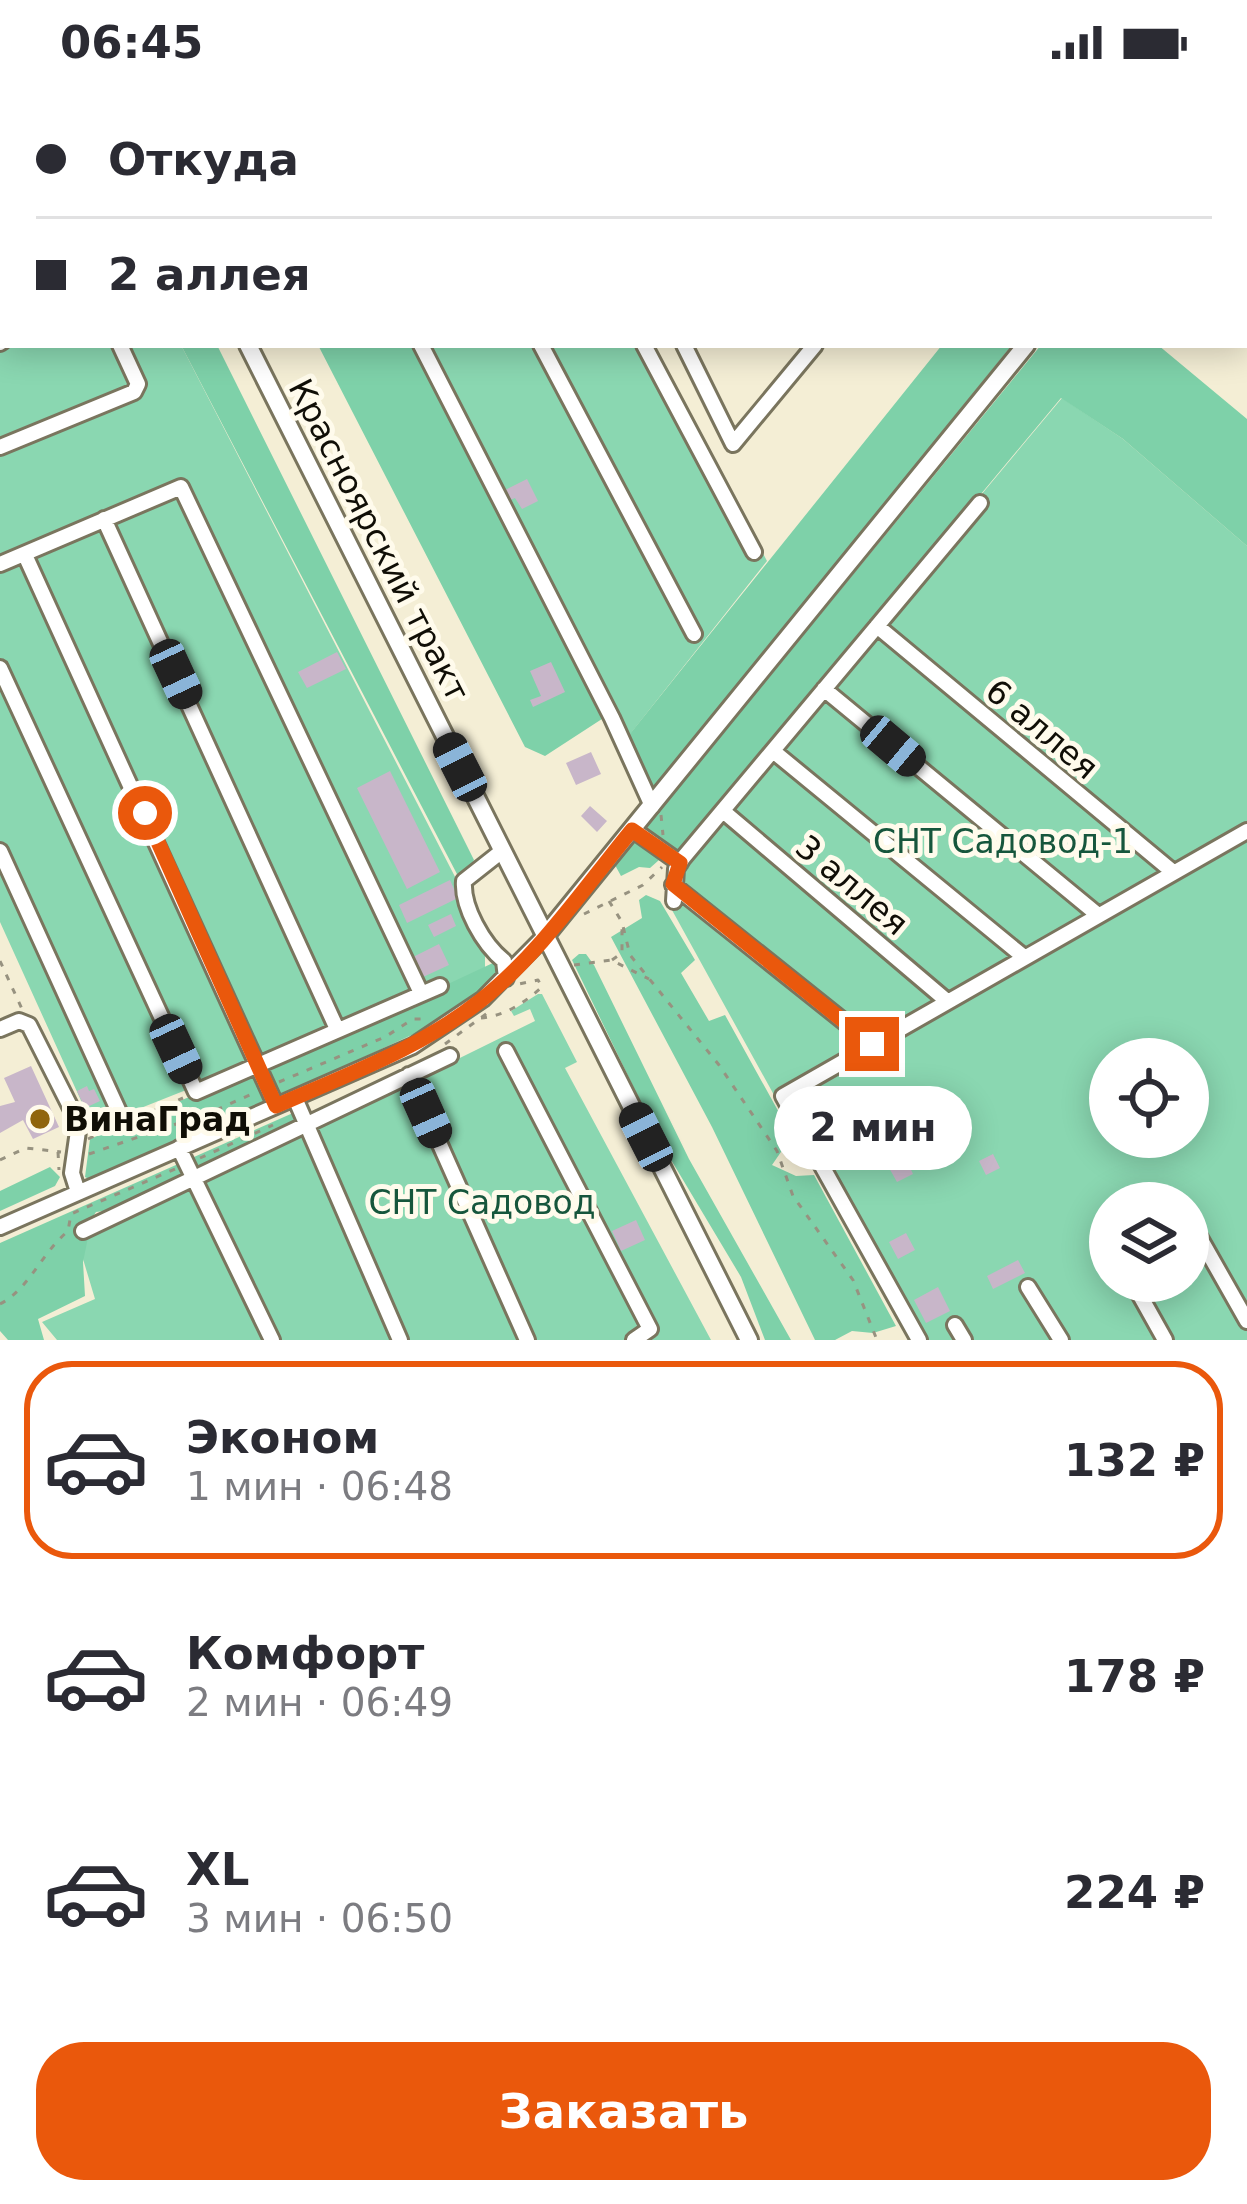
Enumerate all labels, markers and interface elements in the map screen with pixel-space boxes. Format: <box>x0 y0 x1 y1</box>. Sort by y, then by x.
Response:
text: 06:45 <box>60 16 203 69</box>
text: Откуда <box>108 133 299 186</box>
text: 2 аллея <box>108 248 311 301</box>
street label: Красноярский тракт <box>281 372 477 708</box>
car <box>144 634 208 714</box>
street label: 6 аллея <box>978 671 1106 787</box>
car <box>854 709 932 783</box>
car <box>428 727 492 807</box>
route start <box>118 786 172 840</box>
park label: СНТ Садовод-1 <box>873 822 1133 861</box>
street label: 3 аллея <box>788 827 916 943</box>
car <box>144 1009 208 1089</box>
route end <box>845 1017 899 1071</box>
map controls <box>1089 1038 1209 1302</box>
button: locate <box>1089 1038 1209 1158</box>
car <box>395 1073 457 1153</box>
callout: 2 мин <box>773 1086 971 1170</box>
car <box>614 1097 678 1177</box>
place label: ВинаГрад <box>64 1100 251 1139</box>
text: 2 мин <box>810 1105 936 1150</box>
marker: ВинаГрад <box>27 1106 53 1132</box>
button: layers <box>1089 1182 1209 1302</box>
park label: СНТ Садовод <box>368 1183 596 1222</box>
icon: car <box>42 1406 150 1514</box>
text: Эконом <box>186 1411 379 1464</box>
text: 132 ₽ <box>1064 1434 1205 1487</box>
text: 1 мин · 06:48 <box>186 1464 453 1509</box>
icon: car <box>42 1622 150 1730</box>
text: Комфорт <box>186 1627 424 1680</box>
text: 178 ₽ <box>1064 1650 1205 1703</box>
text: 2 мин · 06:49 <box>186 1680 453 1725</box>
icon: car <box>42 1838 150 1946</box>
text: XL <box>186 1843 249 1896</box>
text: 224 ₽ <box>1064 1866 1205 1919</box>
text: 3 мин · 06:50 <box>186 1896 453 1941</box>
button: Заказать <box>36 2042 1211 2180</box>

